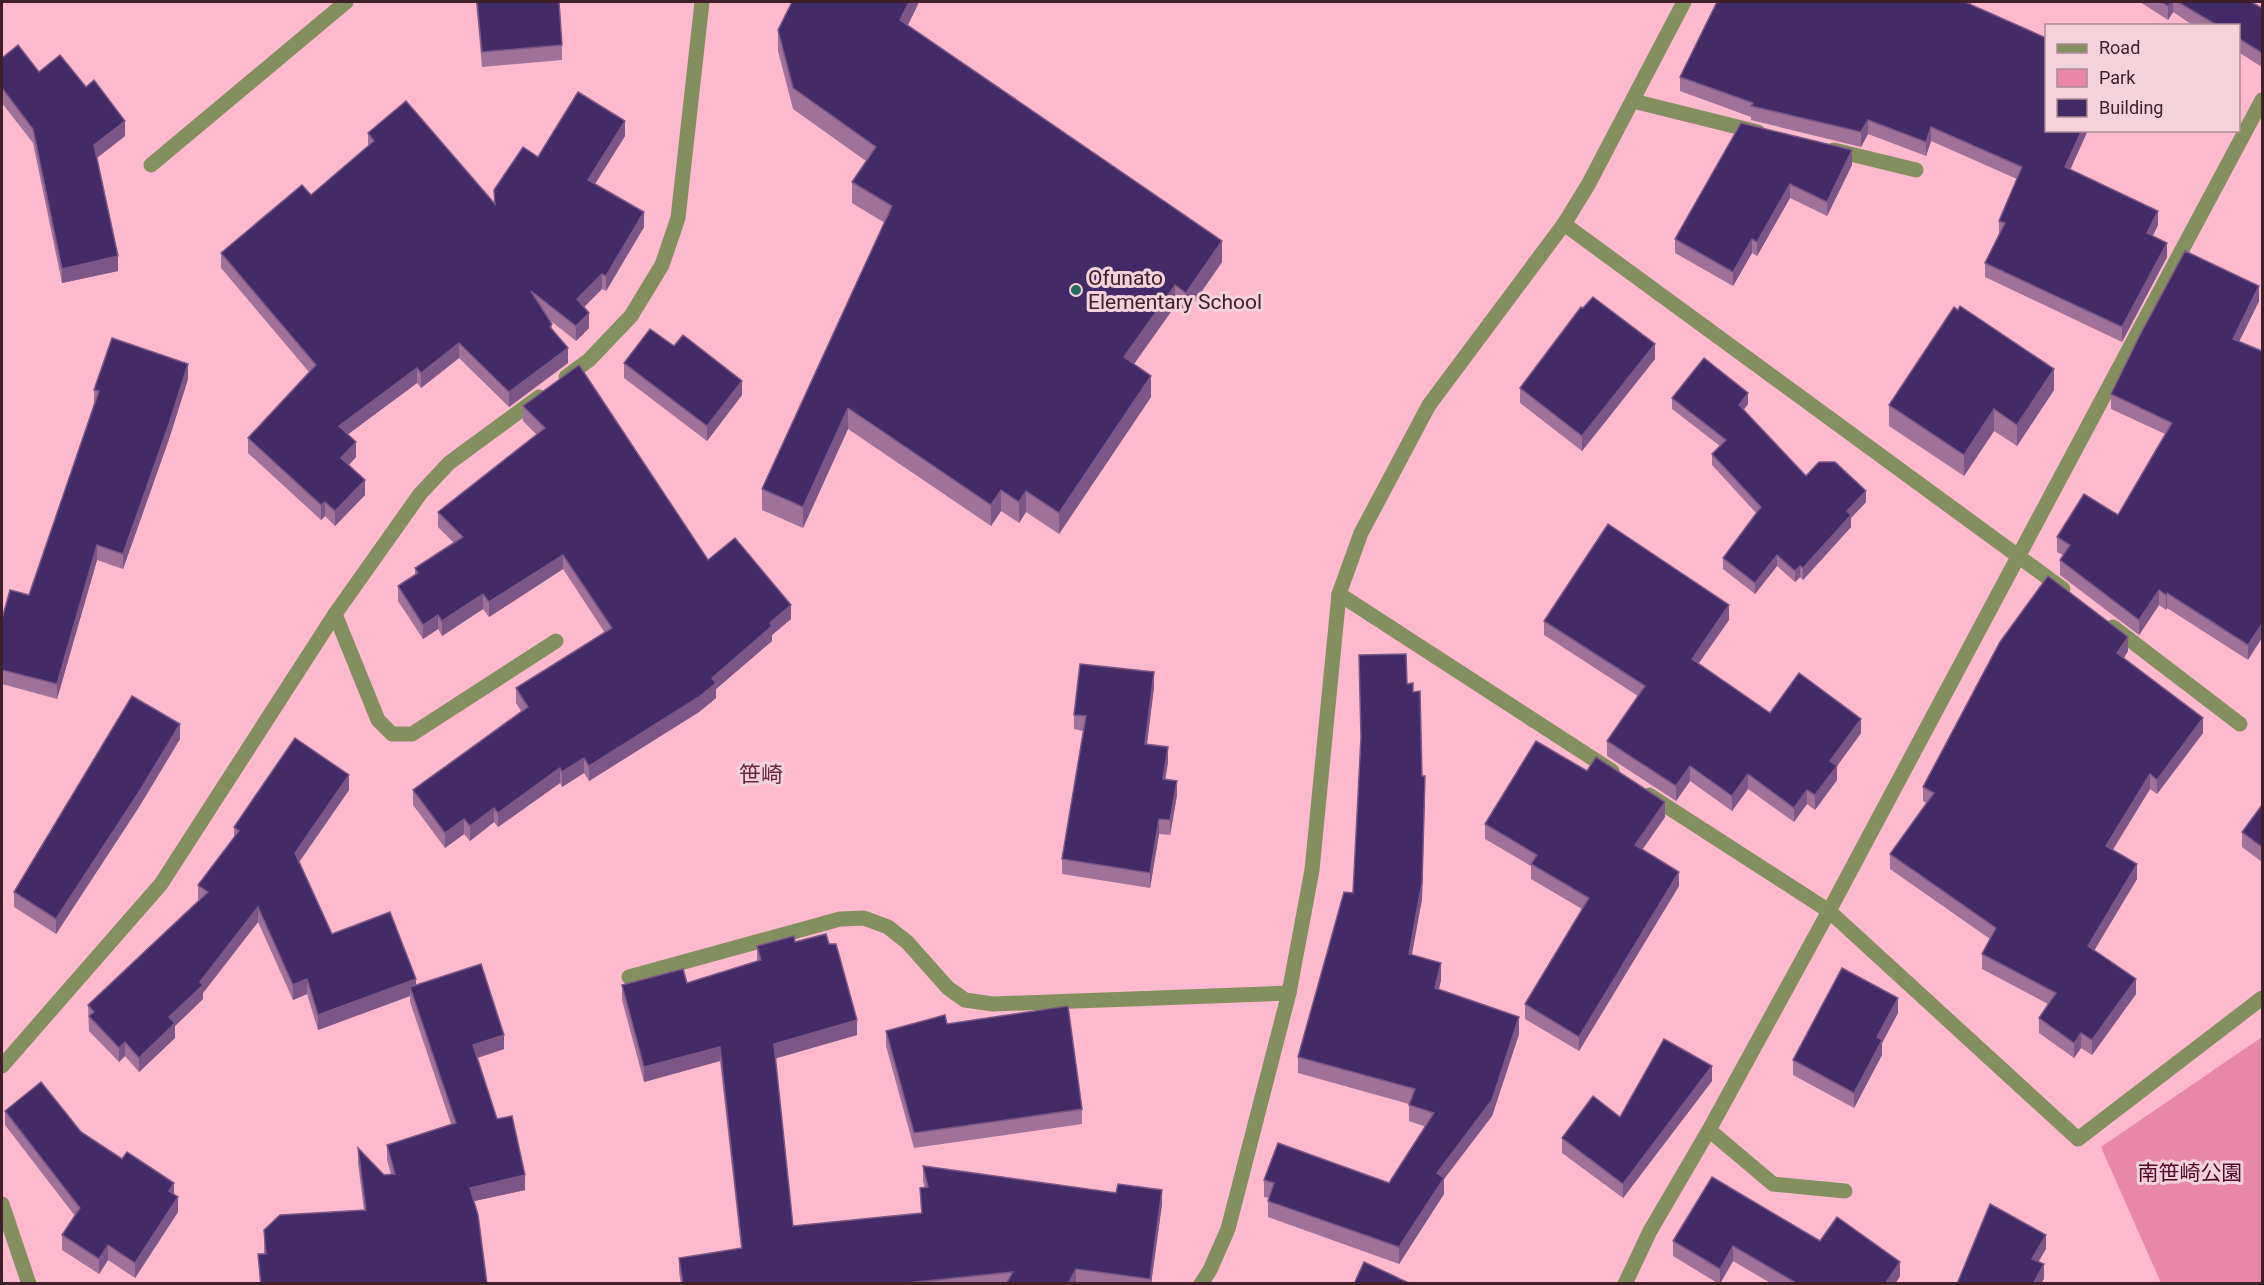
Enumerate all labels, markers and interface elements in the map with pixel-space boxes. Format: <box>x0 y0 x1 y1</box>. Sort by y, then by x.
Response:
legend <box>2045 24 2240 132</box>
text: Road <box>2099 37 2140 58</box>
text: Park <box>2099 67 2136 88</box>
text: Building <box>2099 97 2163 118</box>
place label: Ofunato Elementary School <box>1088 266 1262 314</box>
marker: Ofunato Elementary School <box>1069 283 1083 297</box>
district label: 笹崎 <box>739 762 783 787</box>
park label: 南笹崎公園 <box>2138 1161 2243 1185</box>

